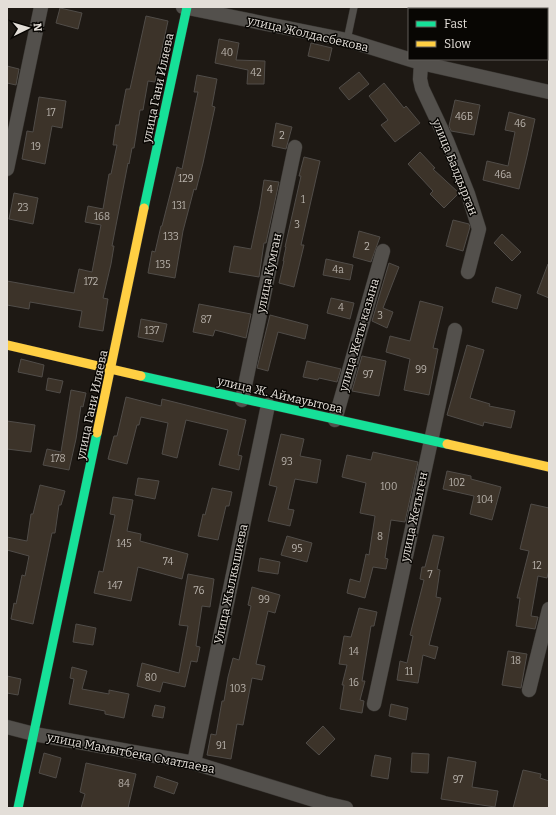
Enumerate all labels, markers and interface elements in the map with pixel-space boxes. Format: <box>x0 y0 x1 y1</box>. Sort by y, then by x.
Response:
north arrow <box>8 8 48 48</box>
legend <box>408 8 548 60</box>
street label: улица Жолдасбекова <box>245 13 370 55</box>
text: Fast <box>444 17 468 31</box>
text: N <box>31 22 44 32</box>
street label: улица Гани Иляева <box>139 31 177 145</box>
text: Slow <box>444 37 471 51</box>
house number: 40 <box>221 47 233 59</box>
house number: 42 <box>250 67 262 79</box>
house number: 17 <box>47 107 55 119</box>
house number: 46Б <box>455 111 473 123</box>
street label: улица Балдырган <box>429 116 481 217</box>
house number: 46 <box>514 118 526 130</box>
house number: 2 <box>279 130 285 142</box>
house number: 19 <box>31 141 41 153</box>
house number: 46а <box>494 169 512 181</box>
house number: 129 <box>178 173 194 185</box>
house number: 4 <box>267 184 273 196</box>
house number: 1 <box>301 194 305 206</box>
house number: 131 <box>172 200 186 212</box>
house number: 23 <box>17 202 29 214</box>
house number: 168 <box>94 211 110 223</box>
house number: 3 <box>294 219 300 231</box>
house number: 133 <box>163 231 179 243</box>
street label: улица Кумган <box>254 232 284 315</box>
house number: 2 <box>364 241 370 253</box>
house number: 135 <box>155 259 171 271</box>
house number: 4а <box>332 264 344 276</box>
house number: 172 <box>84 276 98 288</box>
street label: улица Жеты казына <box>336 276 382 394</box>
house number: 4 <box>338 302 344 314</box>
house number: 3 <box>377 310 383 322</box>
house number: 87 <box>200 314 212 326</box>
house number: 137 <box>145 325 159 337</box>
street label: улица Гани Иляева <box>73 348 111 462</box>
house number: 99 <box>415 364 427 376</box>
house number: 97 <box>363 369 373 381</box>
street label: улица Ж. Аймауытова <box>215 374 344 416</box>
house number: 178 <box>51 453 65 465</box>
house number: 93 <box>281 456 293 468</box>
street label: улица Жетыген <box>397 471 430 564</box>
house number: 102 <box>449 477 465 489</box>
house number: 100 <box>381 481 397 493</box>
house number: 104 <box>477 494 493 506</box>
street label: Улица Жылкышиева <box>211 522 251 645</box>
house number: 8 <box>377 531 383 543</box>
house number: 145 <box>116 538 132 550</box>
house number: 95 <box>291 543 303 555</box>
house number: 74 <box>163 556 174 568</box>
house number: 12 <box>532 560 542 572</box>
house number: 7 <box>427 569 433 581</box>
house number: 147 <box>108 580 122 592</box>
house number: 76 <box>194 585 205 597</box>
house number: 99 <box>258 594 270 606</box>
house number: 14 <box>349 646 359 658</box>
house number: 18 <box>511 655 521 667</box>
house number: 11 <box>405 666 413 678</box>
house number: 80 <box>145 672 157 684</box>
house number: 16 <box>349 677 359 689</box>
house number: 103 <box>230 683 246 695</box>
street label: улица Мамытбека Сматлаева <box>45 730 216 776</box>
house number: 91 <box>216 740 226 752</box>
house number: 97 <box>453 774 463 786</box>
house number: 84 <box>118 778 130 790</box>

